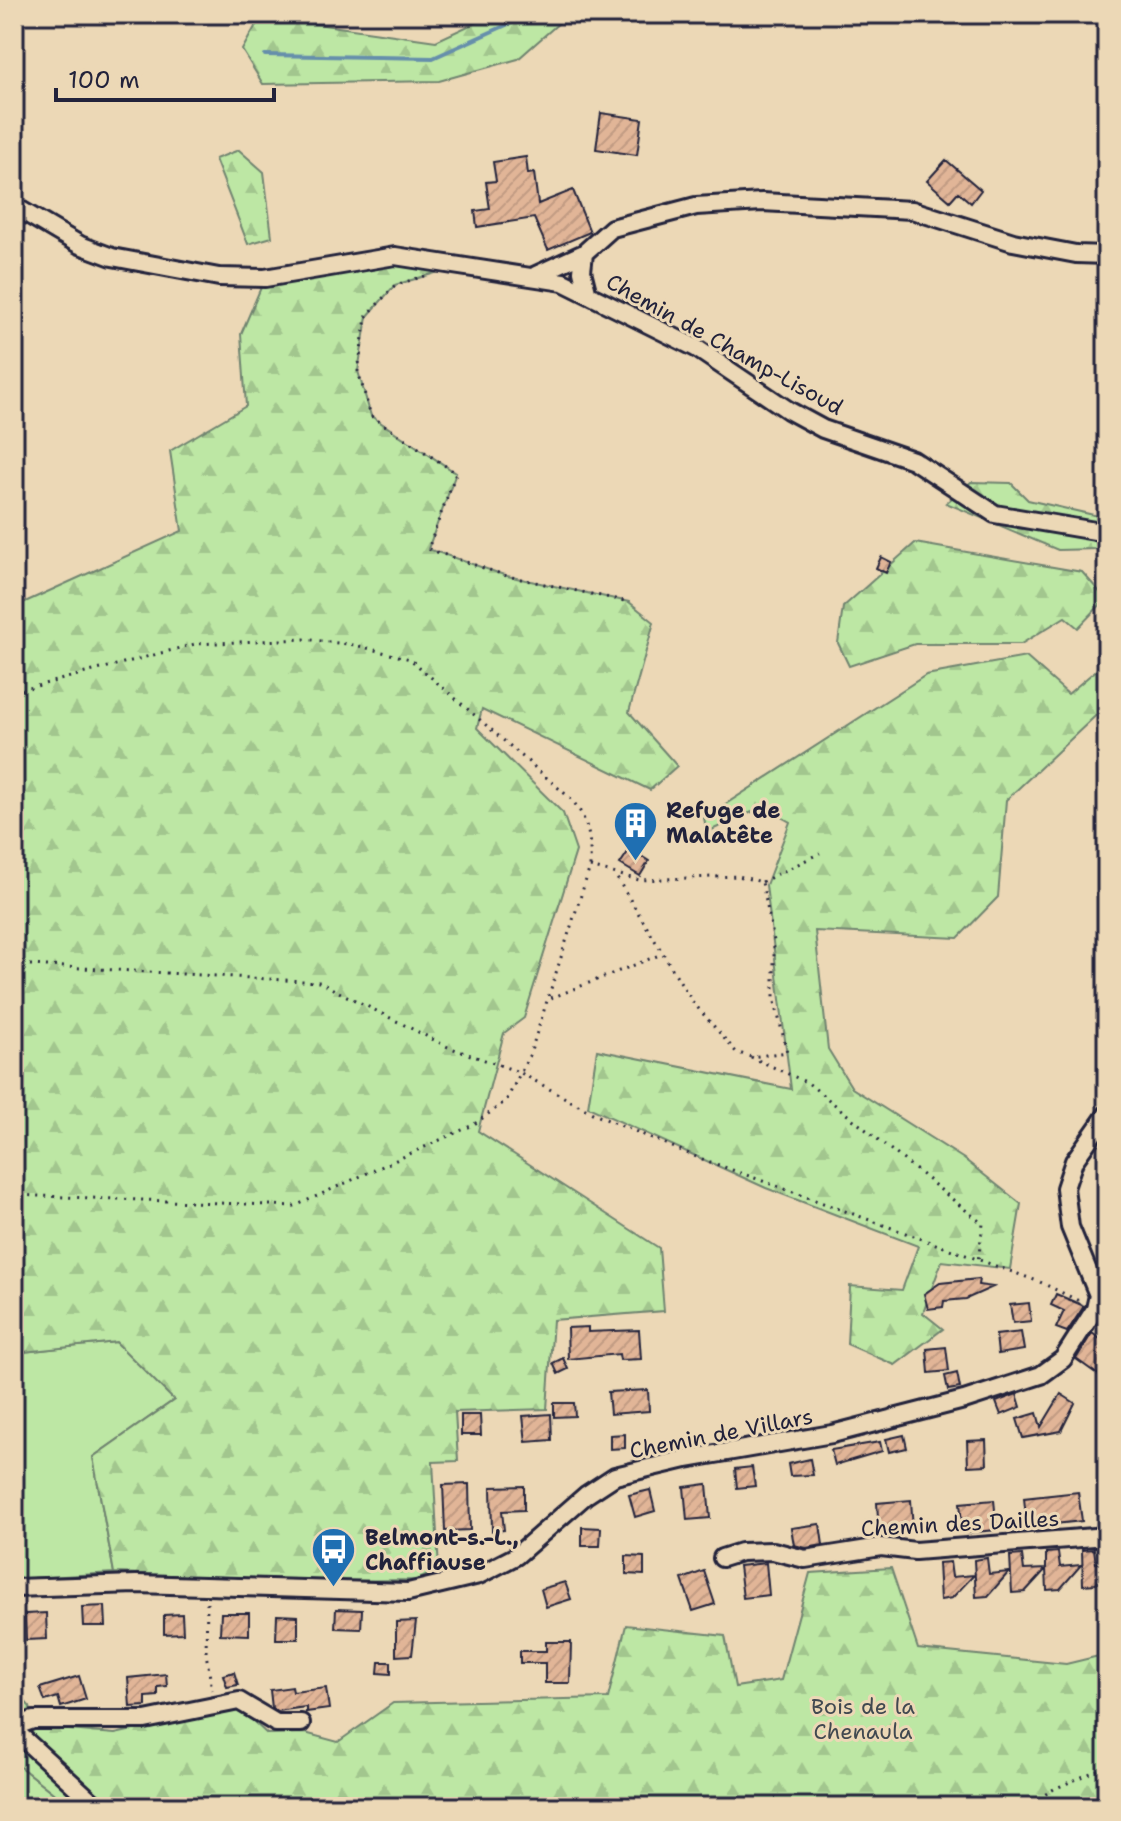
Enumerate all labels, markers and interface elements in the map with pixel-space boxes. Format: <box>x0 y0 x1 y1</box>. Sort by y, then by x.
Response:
scale bar <box>56 52 274 102</box>
text: 100 m <box>68 64 140 96</box>
street label: Chemin de Champ-Lisoud <box>601 267 848 422</box>
place label: Refuge de Malatête <box>666 796 780 850</box>
building icon: Refuge de Malatête <box>611 799 659 862</box>
street label: Chemin de Villars <box>627 1402 815 1465</box>
street label: Chemin des Dailles <box>860 1504 1060 1543</box>
place label: Belmont-s.-L., Chaffiause <box>365 1523 519 1577</box>
bus stop icon: Belmont-s.-L., Chaffiause <box>310 1526 358 1589</box>
park label: Bois de la Chenaula <box>811 1692 915 1746</box>

